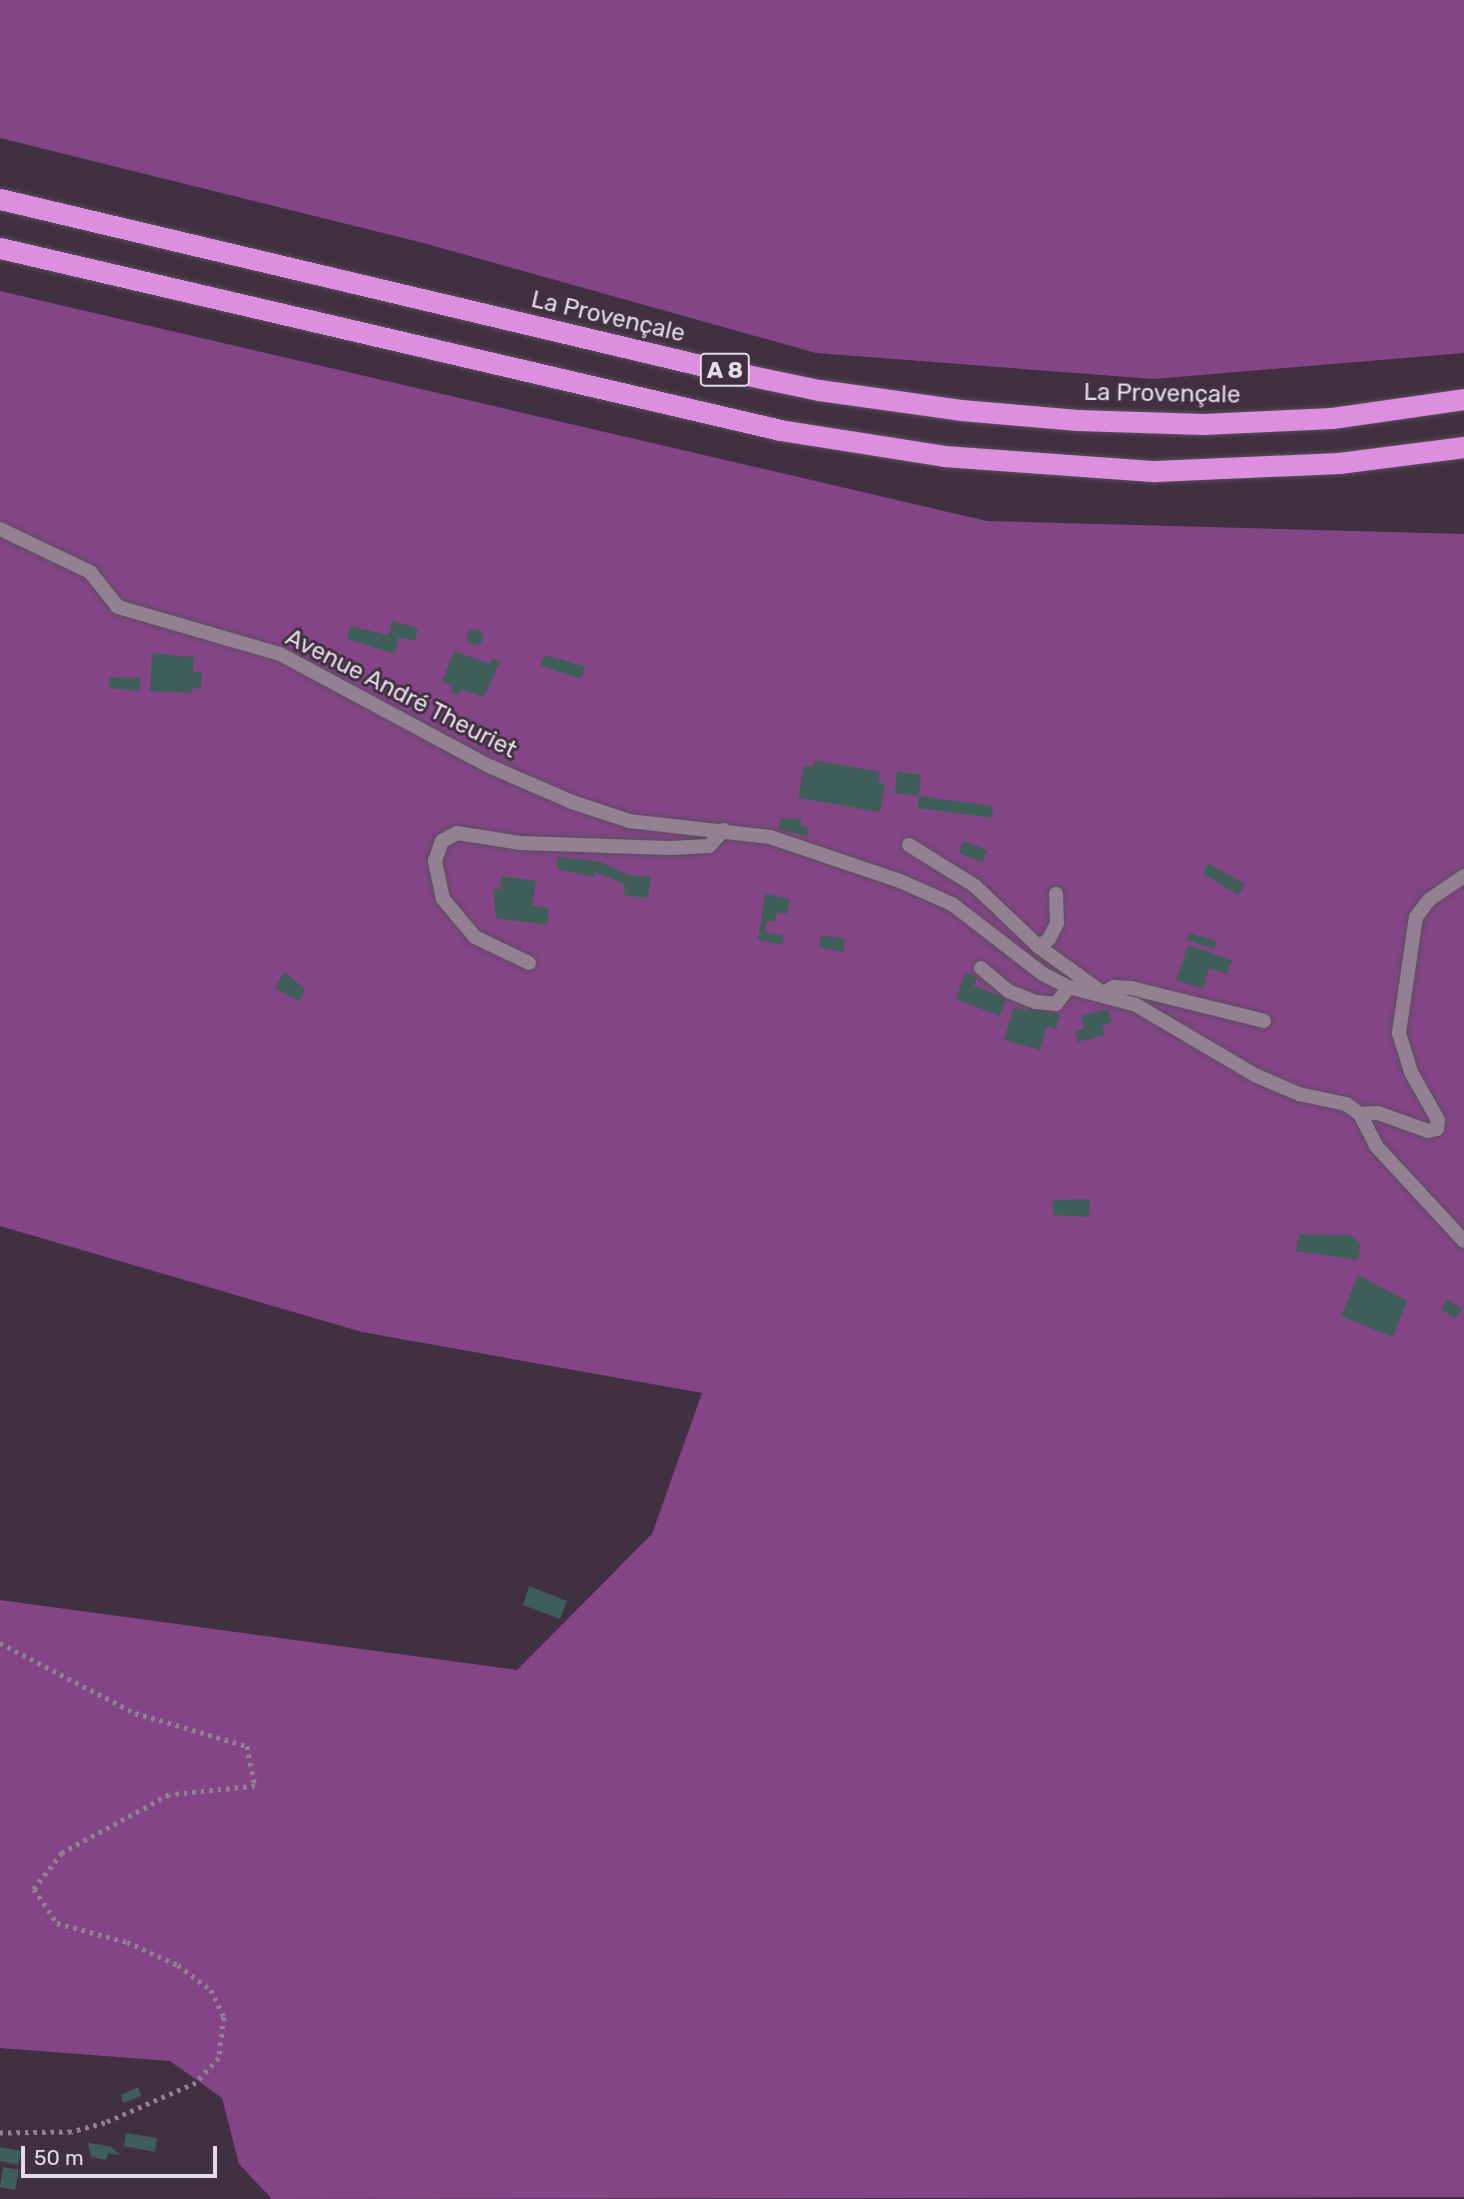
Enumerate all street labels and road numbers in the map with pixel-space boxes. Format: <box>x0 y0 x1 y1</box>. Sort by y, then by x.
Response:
street label: La Provençale <box>528 285 688 349</box>
road number: A 8 <box>699 350 751 390</box>
street label: La Provençale <box>1083 378 1241 410</box>
street label: Avenue André Theuriet <box>280 623 522 765</box>

